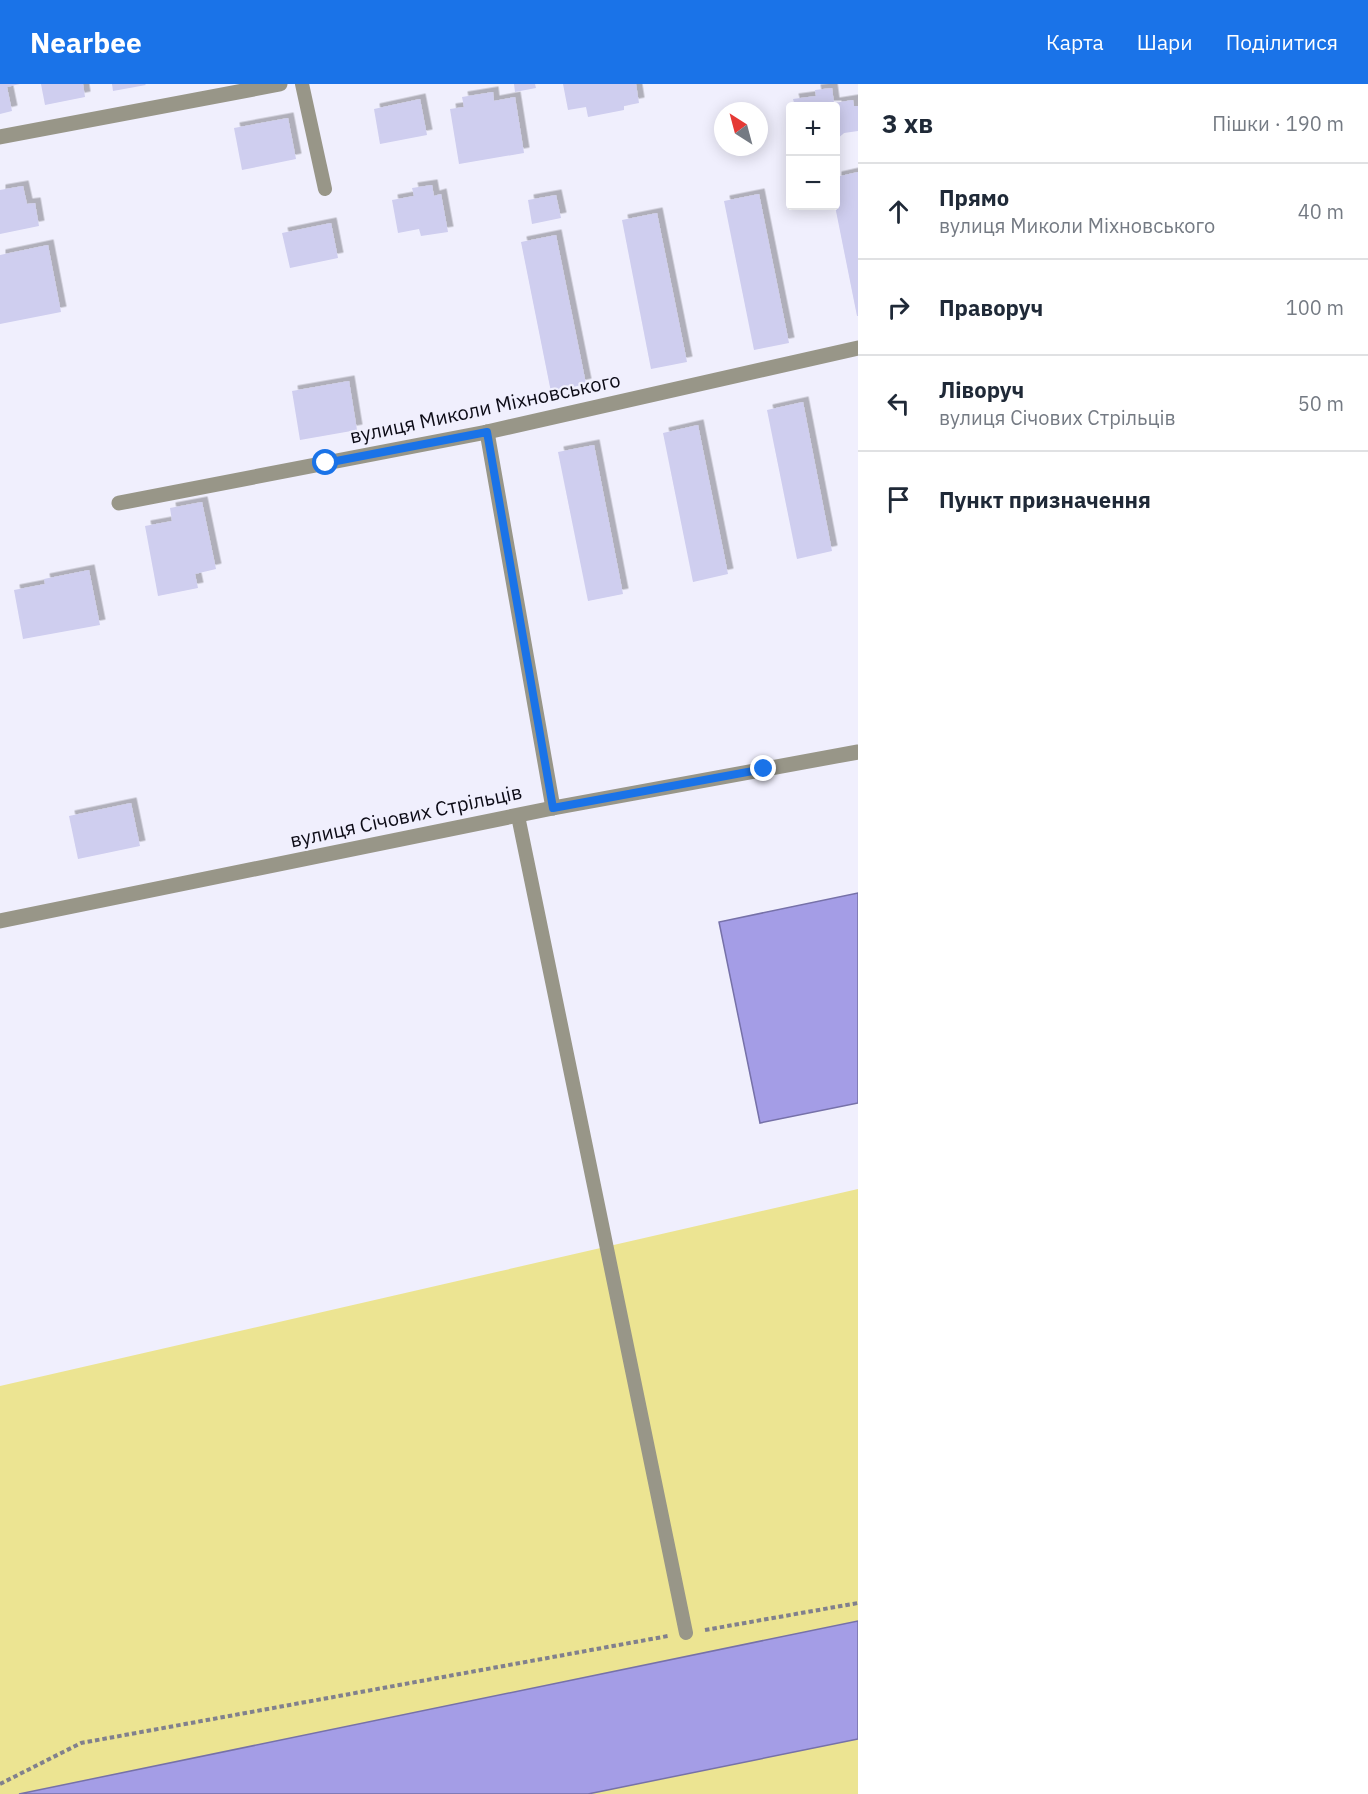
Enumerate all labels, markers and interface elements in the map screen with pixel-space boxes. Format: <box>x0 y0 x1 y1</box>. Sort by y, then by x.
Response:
text: Nearbee <box>30 24 142 61</box>
text: Карта <box>1046 28 1104 56</box>
text: Шари <box>1137 28 1193 56</box>
text: Поділитися <box>1226 28 1338 56</box>
north arrow <box>714 102 768 156</box>
map controls <box>786 102 840 210</box>
button: + <box>786 102 840 156</box>
text: 3 хв <box>882 106 933 140</box>
text: Пішки · 190 m <box>1212 110 1344 137</box>
button: − <box>786 156 840 210</box>
text: Прямо <box>939 183 1009 212</box>
icon: ahead <box>882 195 915 228</box>
text: 40 m <box>1298 198 1344 225</box>
text: вулиця Миколи Міхновського <box>939 212 1215 239</box>
icon: right <box>882 291 915 324</box>
text: Праворуч <box>939 293 1043 322</box>
text: 100 m <box>1286 294 1344 321</box>
street label: вулиця Миколи Міхновського <box>347 366 623 449</box>
text: Ліворуч <box>939 375 1024 404</box>
icon: left <box>882 387 915 420</box>
text: 50 m <box>1298 390 1344 417</box>
text: вулиця Січових Стрільців <box>939 404 1176 431</box>
route start <box>312 449 338 475</box>
icon: arrive <box>882 483 915 516</box>
text: Пункт призначення <box>939 485 1151 514</box>
route end <box>750 755 776 781</box>
street label: вулиця Січових Стрільців <box>287 778 524 853</box>

